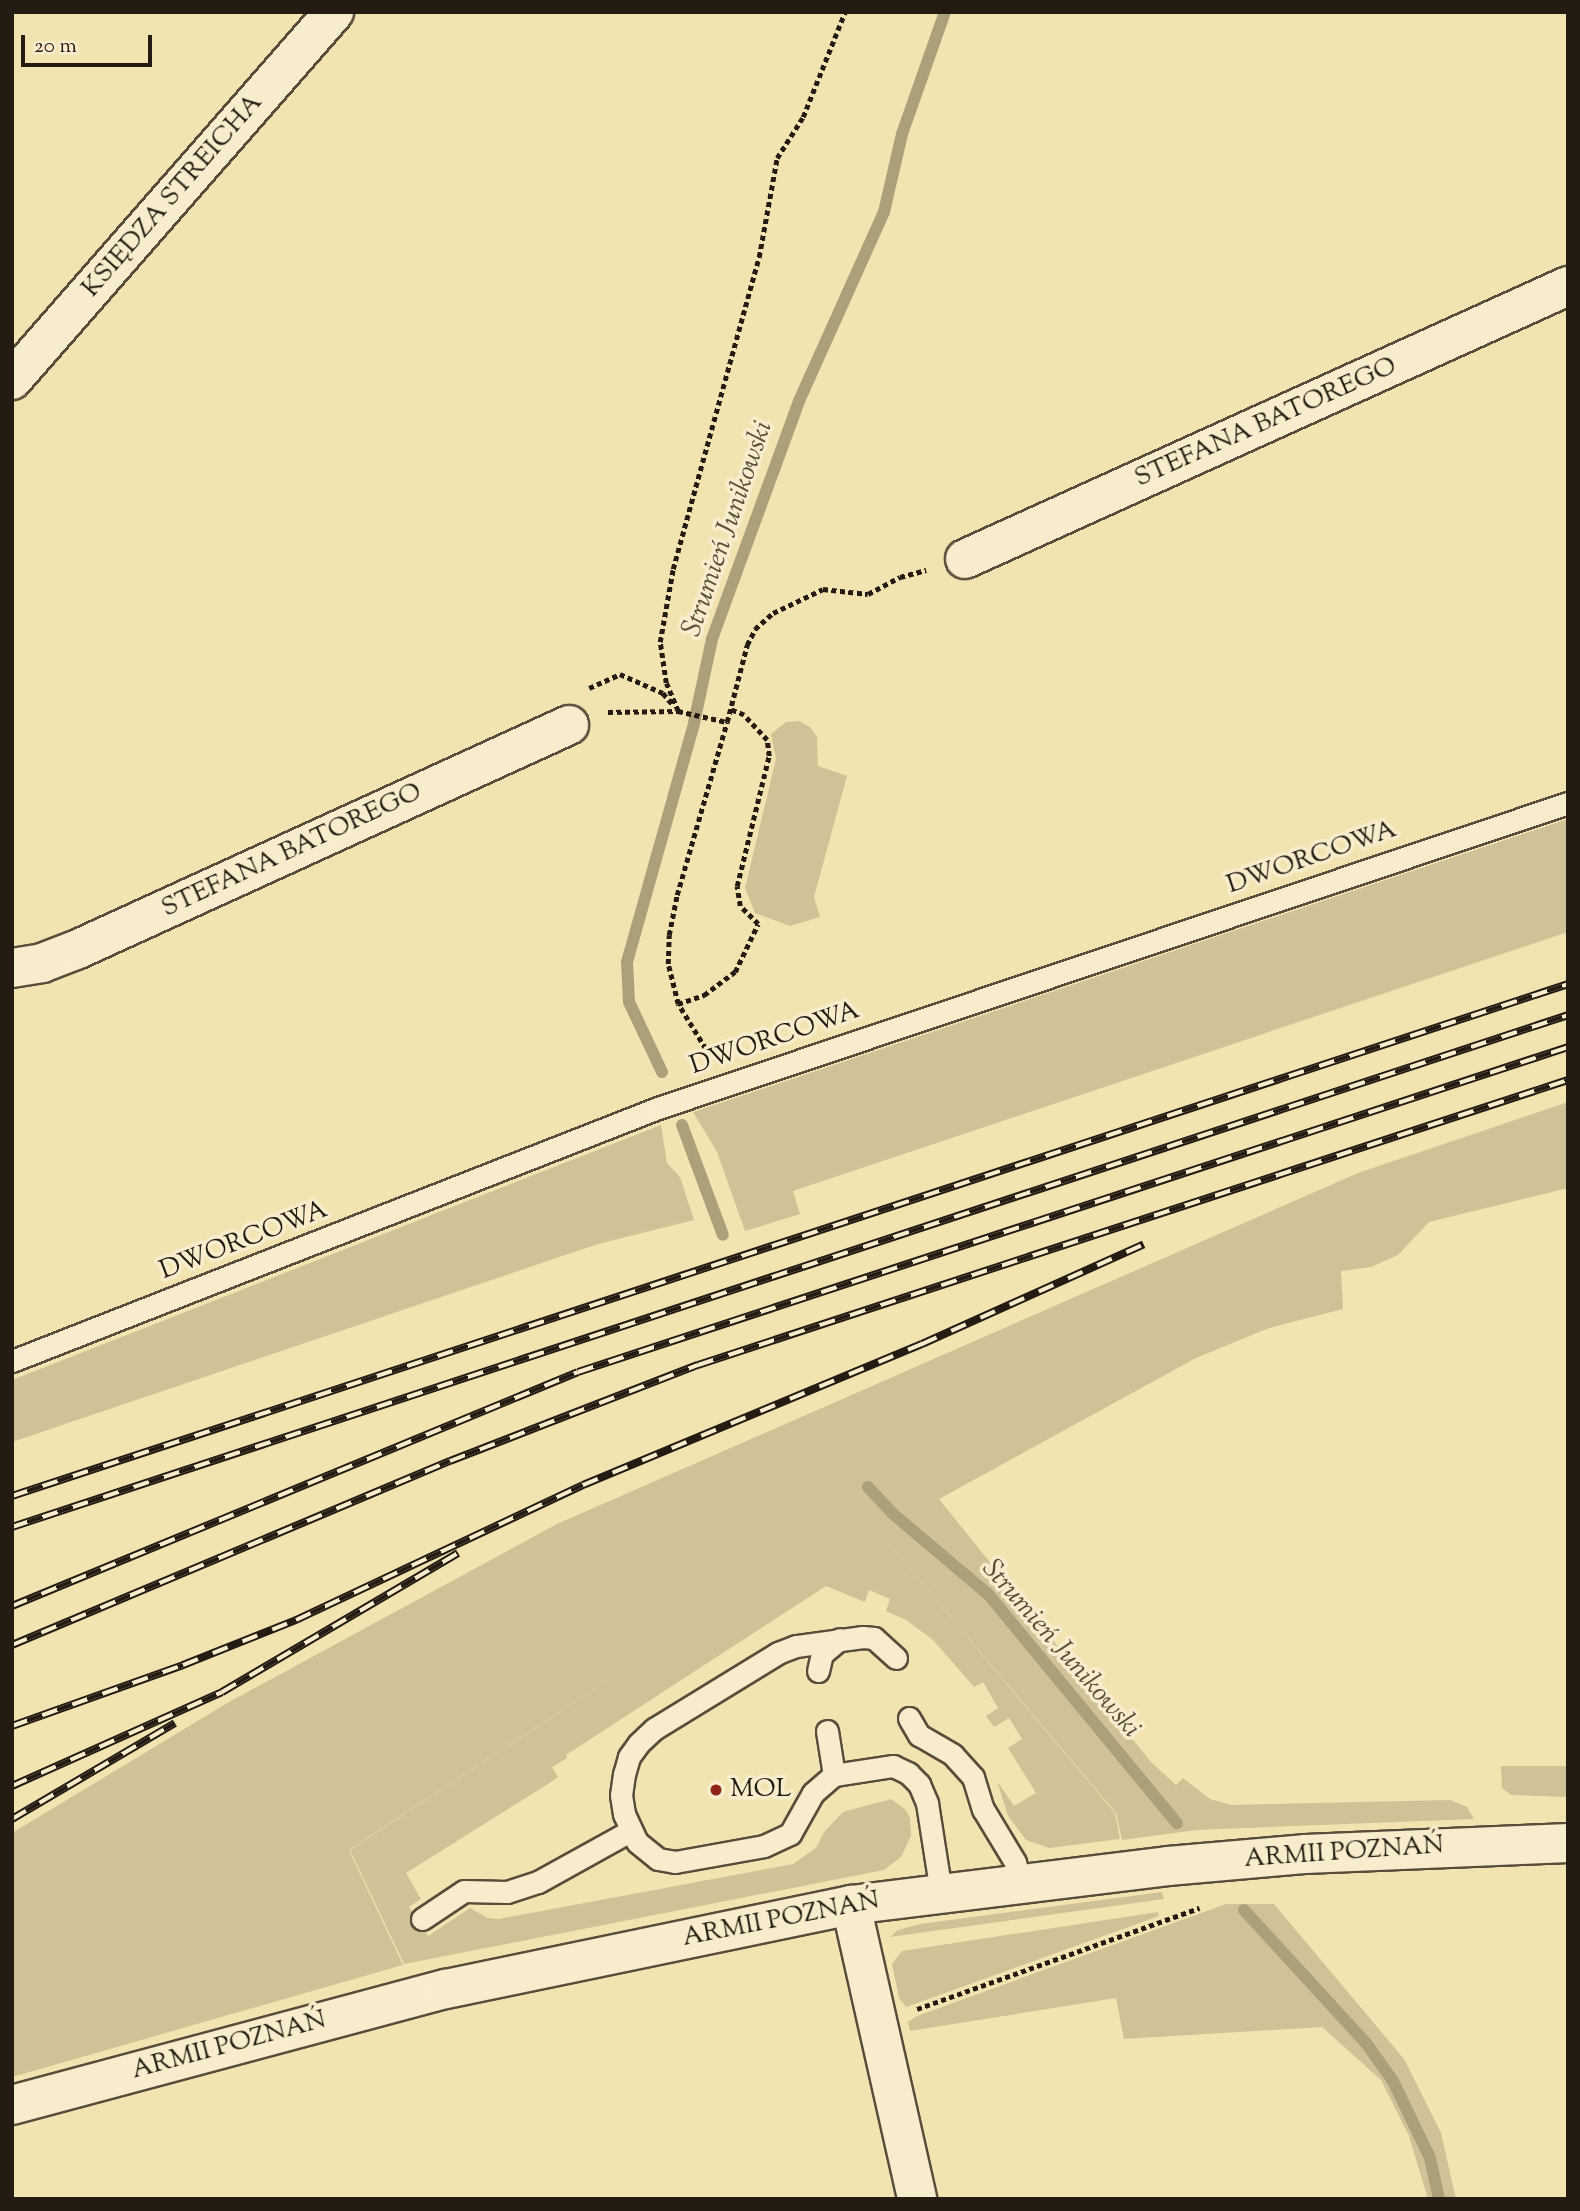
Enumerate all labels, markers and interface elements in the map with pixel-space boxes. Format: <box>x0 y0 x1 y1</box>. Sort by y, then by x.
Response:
scale bar <box>24 21 156 65</box>
text: 20 m <box>34 32 77 62</box>
street label: KSIĘDZA STREICHA <box>76 88 270 304</box>
street label: STEFANA BATOREGO <box>1130 351 1402 495</box>
water label: Strumień Junikowski <box>675 417 781 641</box>
street label: STEFANA BATOREGO <box>157 777 427 925</box>
street label: DWORCOWA <box>1223 814 1401 902</box>
street label: DWORCOWA <box>686 995 864 1083</box>
street label: DWORCOWA <box>156 1195 332 1287</box>
water label: Strumień Junikowski <box>974 1553 1148 1745</box>
place label: MOL <box>730 1774 791 1806</box>
marker: MOL <box>708 1782 724 1798</box>
street label: ARMII POZNAŃ <box>1243 1830 1445 1876</box>
street label: ARMII POZNAŃ <box>680 1886 882 1954</box>
street label: ARMII POZNAŃ <box>128 2005 330 2087</box>

